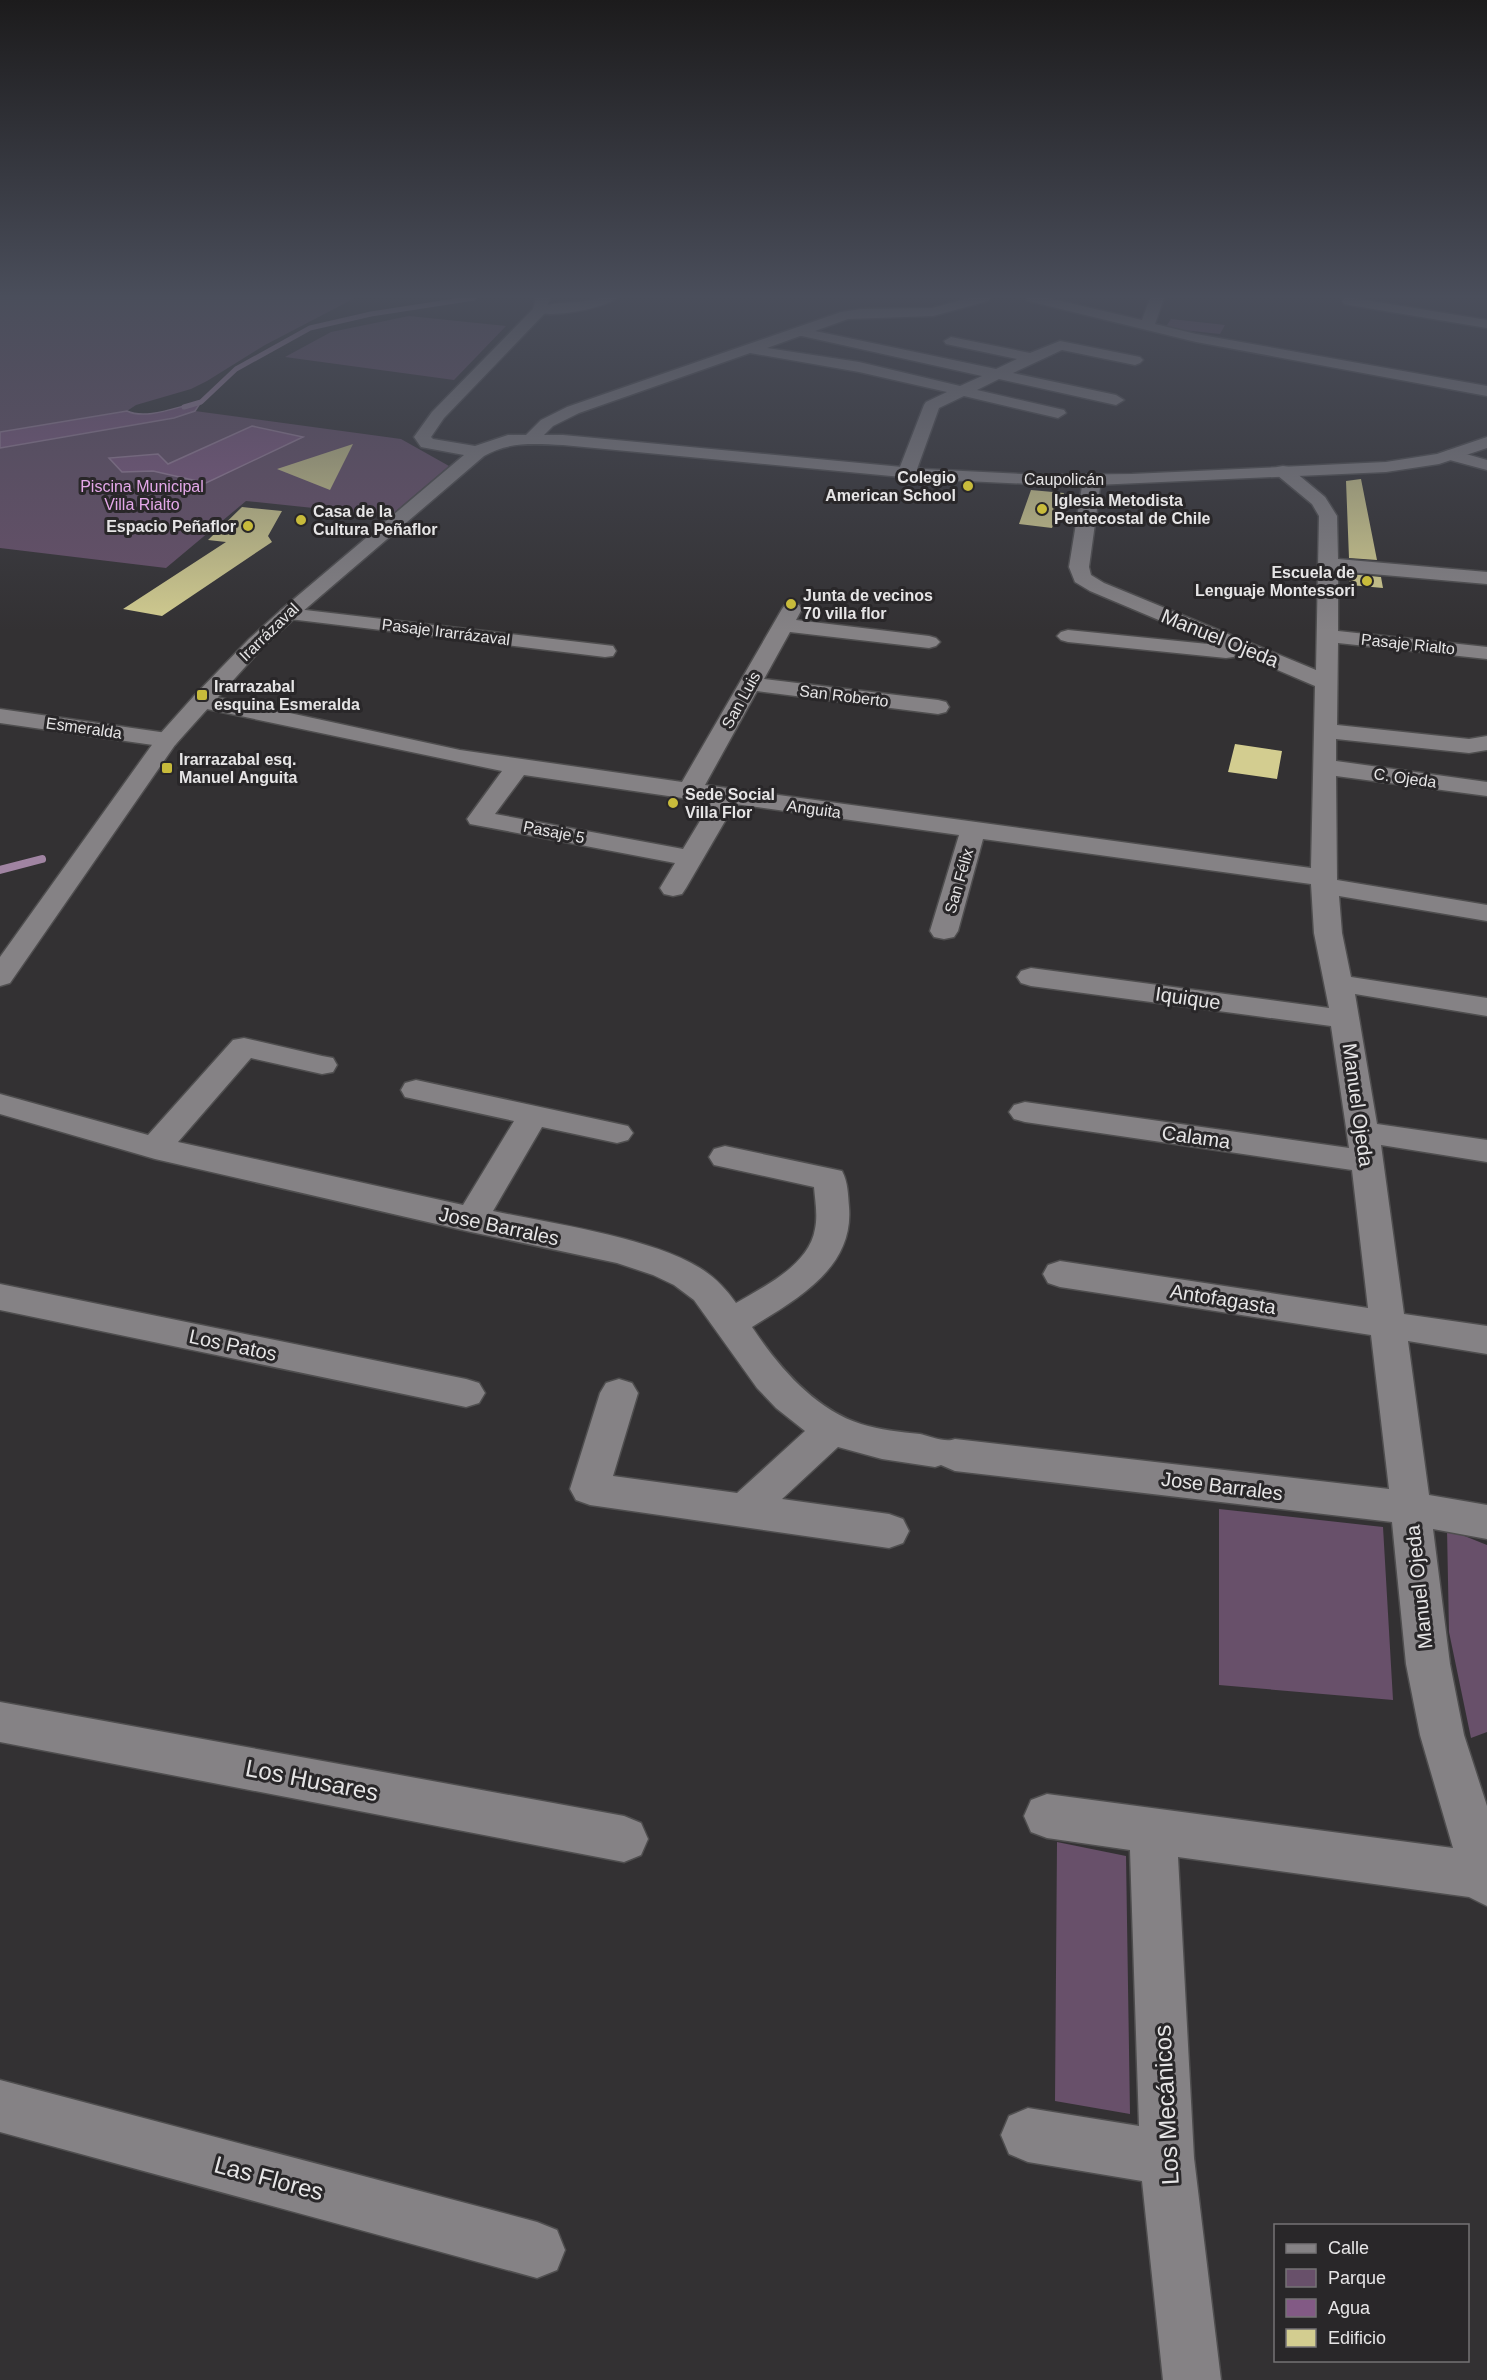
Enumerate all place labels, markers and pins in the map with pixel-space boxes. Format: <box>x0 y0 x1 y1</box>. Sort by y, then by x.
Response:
place label: Colegio American School <box>825 469 956 504</box>
marker: Colegio American School <box>961 479 975 493</box>
place label: Iglesia Metodista Pentecostal de Chile <box>1054 492 1211 527</box>
marker: Iglesia Metodista Pentecostal de Chile <box>1035 502 1049 516</box>
place label: Casa de la Cultura Peñaflor <box>313 503 437 538</box>
marker: Casa de la Cultura Peñaflor <box>294 513 308 527</box>
place label: Espacio Peñaflor <box>106 518 236 535</box>
marker: Espacio Peñaflor <box>241 519 255 533</box>
place label: Escuela de Lenguaje Montessori <box>1195 564 1355 599</box>
marker: Escuela de Lenguaje Montessori <box>1360 574 1374 588</box>
place label: Junta de vecinos 70 villa flor <box>803 587 933 622</box>
marker: Junta de vecinos 70 villa flor <box>784 597 798 611</box>
place label: Irarrazabal esquina Esmeralda <box>214 678 360 713</box>
marker: Irarrazabal esquina Esmeralda <box>195 688 209 702</box>
place label: Irarrazabal esq. Manuel Anguita <box>179 751 298 786</box>
marker: Irarrazabal esq. Manuel Anguita <box>160 761 174 775</box>
place label: Sede Social Villa Flor <box>685 786 775 821</box>
marker: Sede Social Villa Flor <box>666 796 680 810</box>

